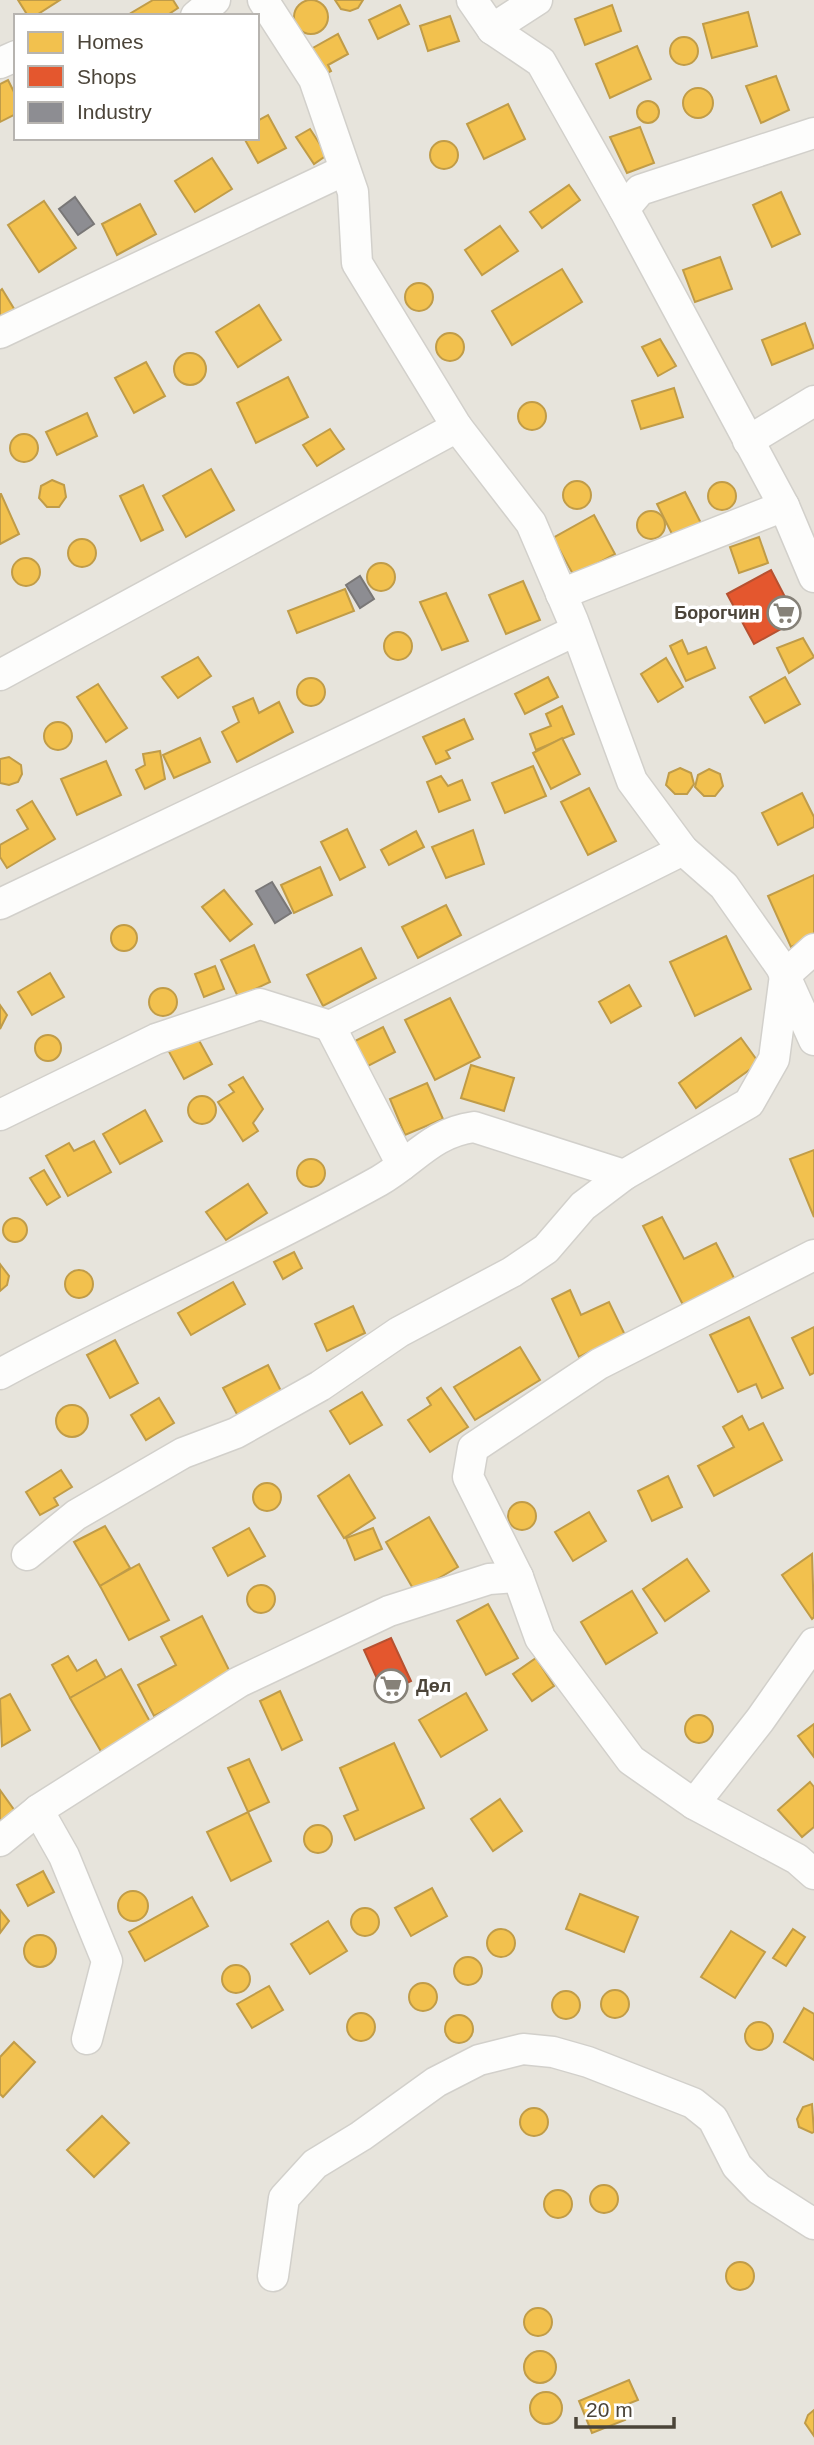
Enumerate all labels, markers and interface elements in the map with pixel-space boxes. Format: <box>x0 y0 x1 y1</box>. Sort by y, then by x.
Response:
legend <box>14 14 259 140</box>
text: Homes <box>77 30 144 53</box>
text: Shops <box>77 65 137 88</box>
text: Industry <box>77 100 152 123</box>
supermarket icon: Борогчин <box>765 594 803 632</box>
place label: Борогчин <box>674 603 760 623</box>
supermarket icon: Дөл <box>372 1667 410 1705</box>
place label: Дөл <box>416 1676 451 1696</box>
scale bar <box>576 2386 674 2430</box>
text: 20 m <box>586 2398 633 2421</box>

